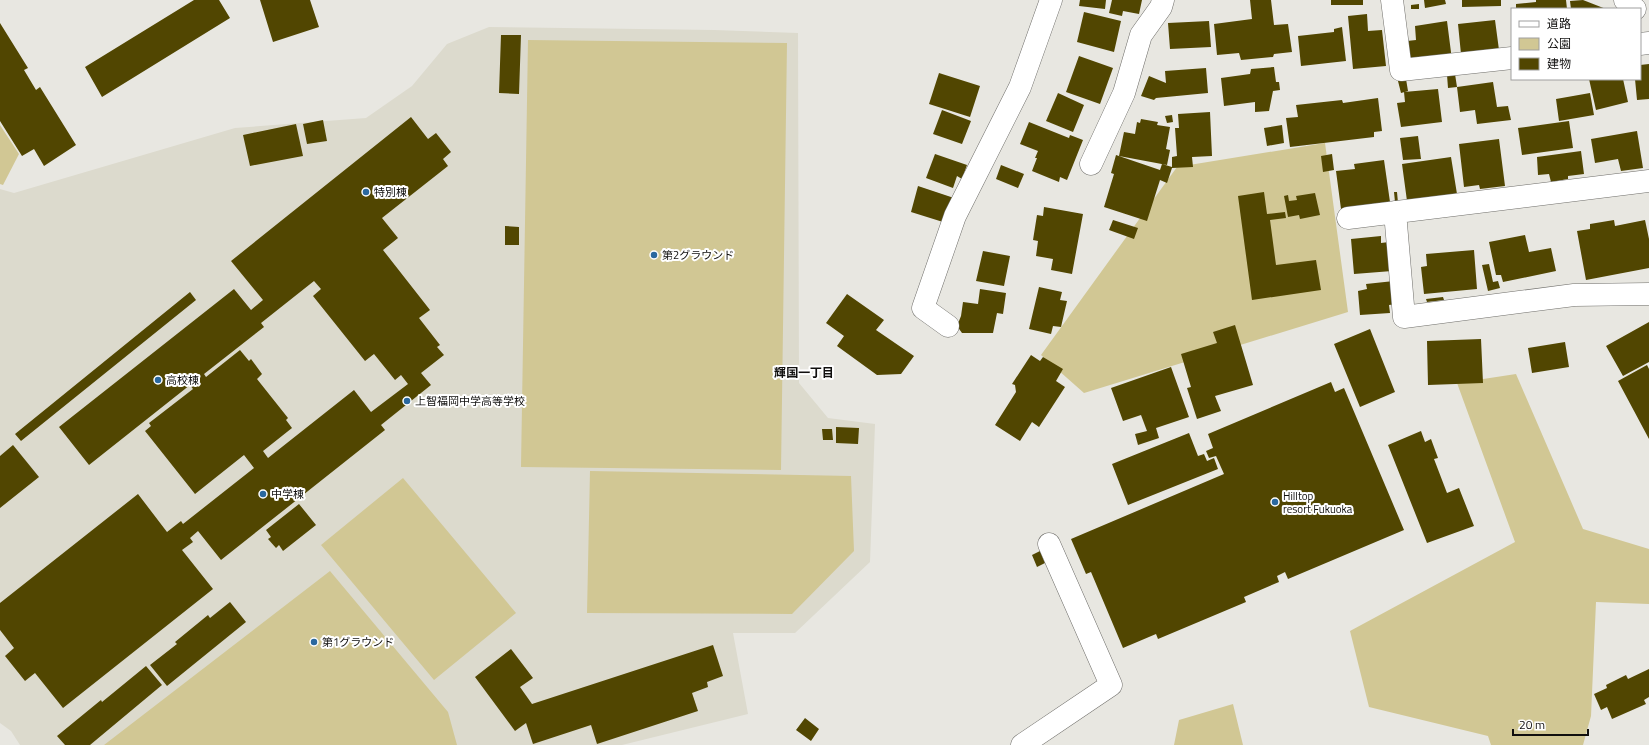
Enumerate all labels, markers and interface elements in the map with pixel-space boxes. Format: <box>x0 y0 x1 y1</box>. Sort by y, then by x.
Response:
legend <box>1511 8 1641 80</box>
text: 道路 <box>1547 14 1571 33</box>
text: 公園 <box>1547 34 1571 53</box>
text: 建物 <box>1547 54 1571 73</box>
place label: 特別棟 <box>374 184 407 200</box>
marker: 特別棟 <box>361 187 371 197</box>
place label: 第2グラウンド <box>662 247 734 263</box>
marker: 第2グラウンド <box>649 250 659 260</box>
district label: 輝国一丁目 <box>774 363 834 382</box>
place label: 高校棟 <box>166 372 199 388</box>
marker: 高校棟 <box>153 375 163 385</box>
place label: 上智福岡中学高等学校 <box>415 393 525 409</box>
marker: 上智福岡中学高等学校 <box>402 396 412 406</box>
place label: 中学棟 <box>271 486 304 502</box>
place label: Hilltop resort Fukuoka <box>1283 488 1353 517</box>
marker: 中学棟 <box>258 489 268 499</box>
marker: Hilltop resort Fukuoka <box>1270 497 1280 507</box>
place label: 第1グラウンド <box>322 634 394 650</box>
marker: 第1グラウンド <box>309 637 319 647</box>
scale bar <box>1513 711 1588 737</box>
text: 20 m <box>1519 715 1545 734</box>

